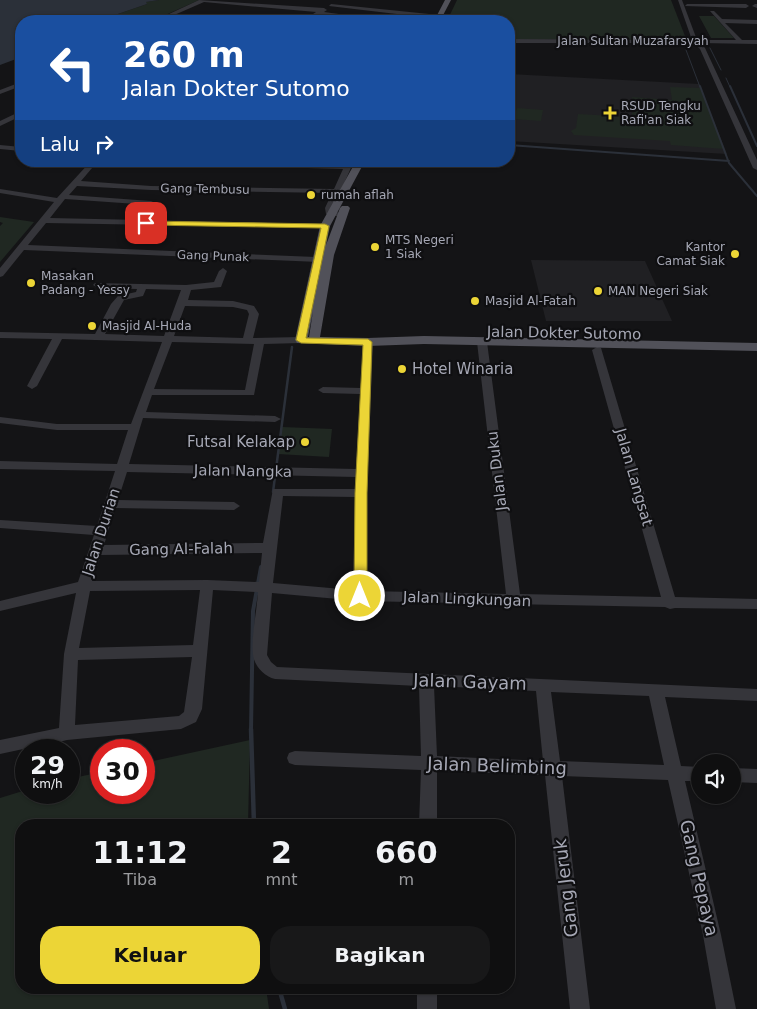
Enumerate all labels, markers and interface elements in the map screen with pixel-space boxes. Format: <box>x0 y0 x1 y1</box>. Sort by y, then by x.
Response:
street label: Jalan Sultan Muzafarsyah <box>556 34 709 48</box>
icon: left <box>40 35 105 100</box>
text: 260 m <box>123 35 245 75</box>
text: Jalan Dokter Sutomo <box>123 76 350 101</box>
place label: RSUD Tengku Rafi'an Siak <box>621 99 701 127</box>
marker: RSUD Tengku Rafi'an Siak <box>603 106 617 120</box>
icon: right <box>90 130 118 158</box>
text: Lalu <box>40 133 80 155</box>
street label: Gang Tembusu <box>160 181 250 197</box>
place label: rumah aflah <box>321 188 394 202</box>
marker: rumah aflah <box>305 189 317 201</box>
pin <box>125 202 167 244</box>
icon: arrive <box>132 209 160 237</box>
place label: MTS Negeri 1 Siak <box>385 233 454 261</box>
place label: Kantor Camat Siak <box>656 240 725 268</box>
marker: MTS Negeri 1 Siak <box>369 241 381 253</box>
street label: Gang Punak <box>177 248 249 264</box>
marker: Kantor Camat Siak <box>729 248 741 260</box>
place label: Masakan Padang - Yessy <box>41 269 130 297</box>
marker: Masakan Padang - Yessy <box>25 277 37 289</box>
place label: MAN Negeri Siak <box>608 284 708 298</box>
marker: MAN Negeri Siak <box>592 285 604 297</box>
place label: Masjid Al-Fatah <box>485 294 576 308</box>
marker: Masjid Al-Fatah <box>469 295 481 307</box>
place label: Masjid Al-Huda <box>102 319 192 333</box>
marker: Masjid Al-Huda <box>86 320 98 332</box>
street label: Jalan Dokter Sutomo <box>486 323 641 343</box>
place label: Hotel Winaria <box>412 360 513 378</box>
marker: Hotel Winaria <box>396 363 408 375</box>
street label: Jalan Langsat <box>611 425 657 528</box>
street label: Jalan Duku <box>483 430 511 513</box>
place label: Futsal Kelakap <box>187 433 295 451</box>
marker: Futsal Kelakap <box>299 436 311 448</box>
street label: Jalan Nangka <box>193 461 292 481</box>
street label: Jalan Durian <box>78 486 124 579</box>
street label: Gang Al-Falah <box>129 539 233 559</box>
position arrow <box>333 569 385 621</box>
street label: Jalan Lingkungan <box>402 588 531 610</box>
street label: Jalan Gayam <box>412 669 527 694</box>
speed limit sign: 30 <box>90 739 155 804</box>
text: 29 <box>30 751 65 780</box>
street label: Jalan Belimbing <box>426 753 567 778</box>
map controls <box>691 754 741 804</box>
button: sound <box>691 754 741 804</box>
text: km/h <box>32 777 63 791</box>
street label: Gang Pepaya <box>676 818 723 938</box>
text: 11:12 <box>92 835 188 870</box>
text: 2 <box>271 835 292 870</box>
text: 660 <box>375 835 438 870</box>
street label: Gang Jeruk <box>549 837 582 939</box>
text: Tiba <box>123 870 157 889</box>
text: mnt <box>265 870 297 889</box>
text: m <box>398 870 414 889</box>
button: Keluar <box>40 926 260 984</box>
button: Bagikan <box>270 926 490 984</box>

